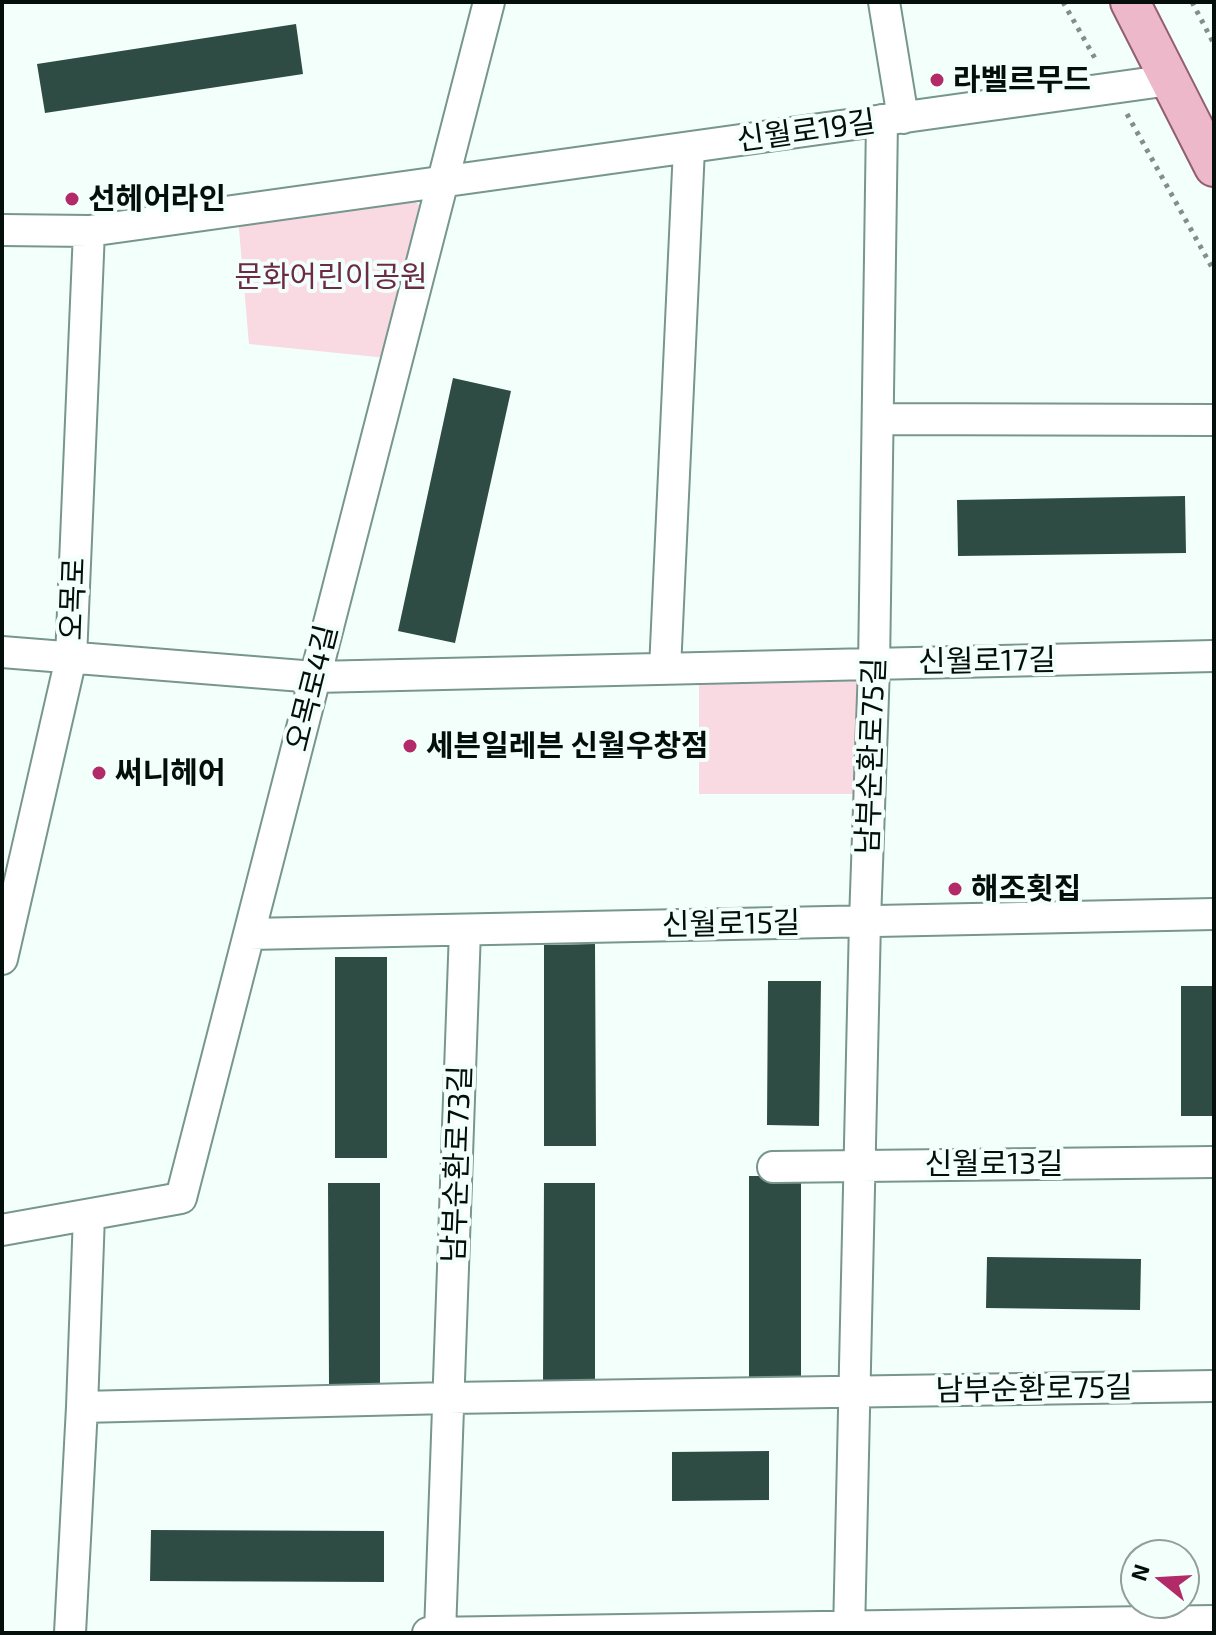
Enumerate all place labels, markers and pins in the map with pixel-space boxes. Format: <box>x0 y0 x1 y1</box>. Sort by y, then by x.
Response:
place label: 라벨르무드 <box>953 62 1091 98</box>
marker: 라벨르무드 <box>928 71 946 89</box>
place label: 선헤어라인 <box>88 181 226 217</box>
marker: 선헤어라인 <box>63 190 81 208</box>
place label: 세븐일레븐 신월우창점 <box>426 728 708 764</box>
marker: 세븐일레븐 신월우창점 <box>401 737 419 755</box>
place label: 써니헤어 <box>115 755 225 791</box>
marker: 써니헤어 <box>90 764 108 782</box>
place label: 해조횟집 <box>971 871 1081 907</box>
marker: 해조횟집 <box>946 880 964 898</box>

